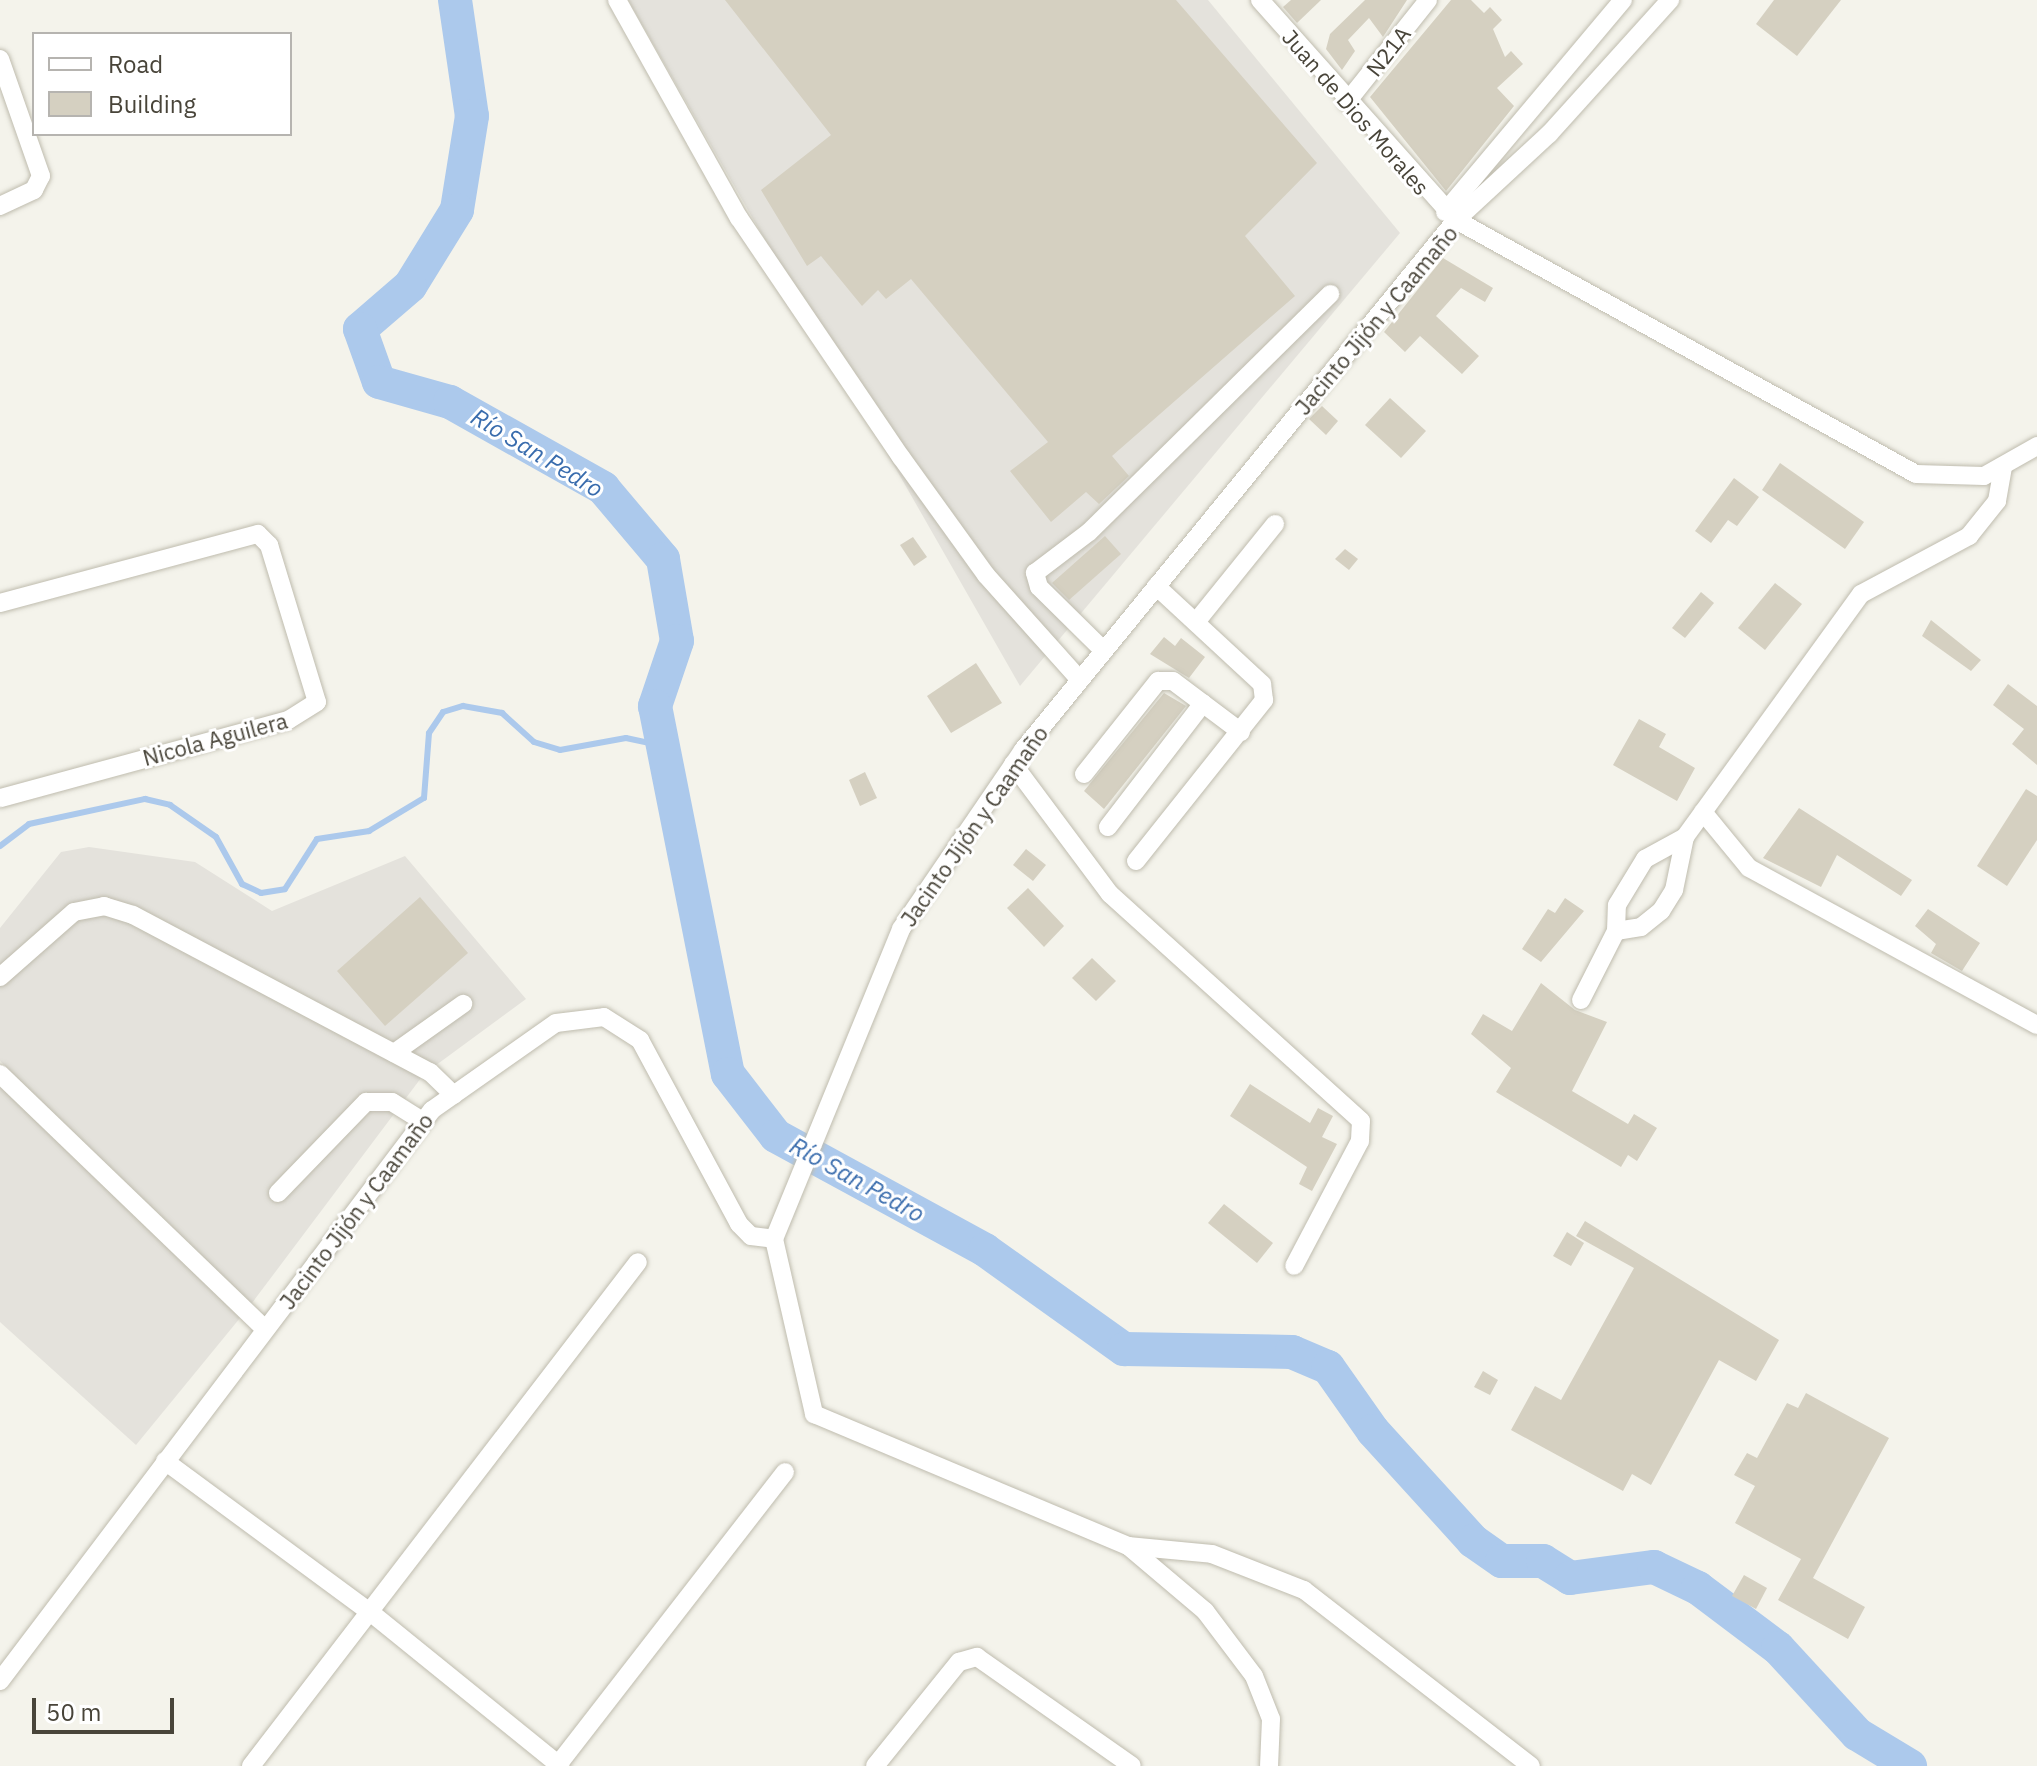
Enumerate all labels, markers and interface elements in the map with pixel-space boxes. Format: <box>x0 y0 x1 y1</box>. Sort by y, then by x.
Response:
street label: N21A <box>1360 21 1416 81</box>
street label: Juan de Dios Morales <box>1277 24 1435 200</box>
legend <box>32 32 292 136</box>
text: Road <box>108 48 163 80</box>
text: Building <box>108 88 196 120</box>
street label: Jacinto Jijón y Caamaño <box>1289 220 1463 420</box>
water label: Río San Pedro <box>466 402 608 504</box>
street label: Nicola Aguilera <box>140 707 290 771</box>
street label: Jacinto Jijón y Caamaño <box>895 721 1053 931</box>
street label: Jacinto Jijón y Caamaño <box>274 1108 438 1314</box>
water label: Río San Pedro <box>785 1131 929 1229</box>
scale bar <box>36 1682 178 1732</box>
text: 50 m <box>46 1696 101 1728</box>

